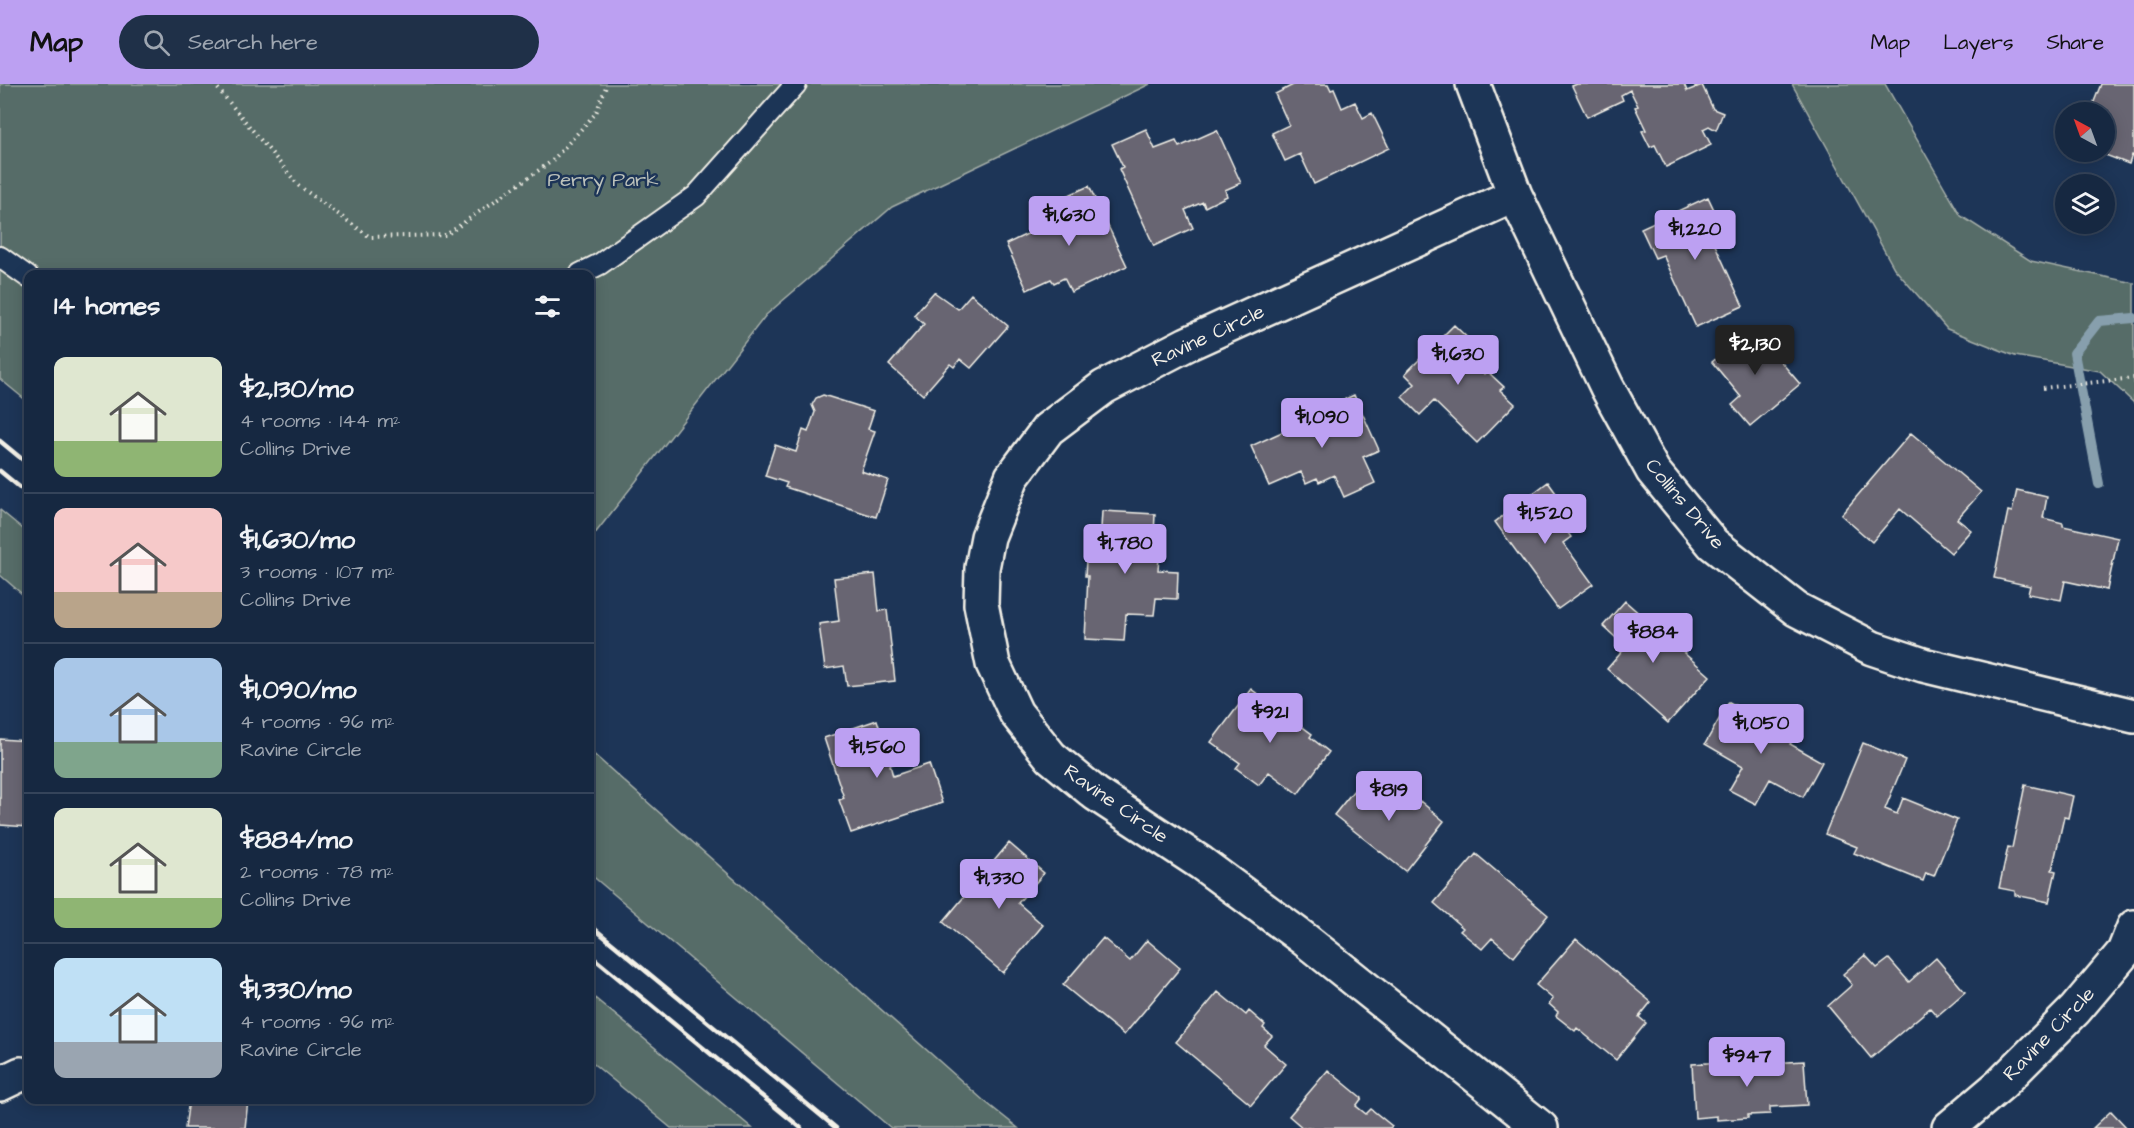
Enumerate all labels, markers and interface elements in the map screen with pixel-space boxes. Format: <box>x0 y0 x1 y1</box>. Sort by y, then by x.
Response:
search box <box>119 15 539 69</box>
text: Map <box>30 23 83 62</box>
icon: search <box>140 26 173 59</box>
text: Search here <box>188 27 318 58</box>
text: Map <box>1870 28 1910 57</box>
text: Layers <box>1943 28 2013 57</box>
text: Share <box>2046 28 2104 57</box>
north arrow <box>2055 102 2115 162</box>
map controls <box>2055 102 2115 234</box>
park label: Perry Park <box>548 166 658 195</box>
button: layers <box>2055 174 2115 234</box>
pin: $1,630 <box>1020 196 1118 247</box>
text: $1,630 <box>1043 201 1095 229</box>
pin: $1,220 <box>1646 210 1744 261</box>
text: $1,220 <box>1669 215 1721 243</box>
text: 14 homes <box>54 288 160 324</box>
icon: filters <box>531 290 564 323</box>
street label: Ravine Circle <box>1147 298 1269 374</box>
pin: $2,130 <box>1706 325 1804 376</box>
text: $2,130 <box>1729 330 1781 358</box>
pin: $1,630 <box>1409 335 1507 386</box>
text: $1,630 <box>1432 340 1484 368</box>
text: $2,130/mo <box>240 371 354 407</box>
icon: home <box>102 381 174 453</box>
pin: $1,090 <box>1273 398 1371 449</box>
text: $1,090 <box>1295 403 1349 431</box>
text: 4 rooms · 144 m² <box>240 407 400 435</box>
text: Collins Drive <box>240 435 351 463</box>
street label: Collins Drive <box>1639 452 1732 556</box>
pin: $1,520 <box>1496 494 1594 545</box>
text: $1,520 <box>1517 499 1573 527</box>
text: $1,630/mo <box>240 522 355 558</box>
pin: $1,780 <box>1076 524 1174 575</box>
text: $1,780 <box>1097 529 1153 557</box>
icon: home <box>102 532 174 604</box>
text: 3 rooms · 107 m² <box>240 558 395 586</box>
text: Collins Drive <box>240 586 351 614</box>
pin: $884 <box>1617 613 1689 664</box>
text: $884 <box>1628 618 1678 646</box>
text: $1,090/mo <box>240 672 357 708</box>
icon: home <box>102 682 174 754</box>
pin: $921 <box>1234 693 1306 744</box>
text: $921 <box>1252 698 1288 726</box>
pin: $1,050 <box>1712 704 1810 755</box>
text: 4 rooms · 96 m² <box>240 708 395 736</box>
text: $1,050 <box>1733 709 1789 737</box>
pin: $1,560 <box>828 728 926 779</box>
text: $1,560 <box>849 733 905 761</box>
text: Ravine Circle <box>240 736 362 764</box>
street label: Ravine Circle <box>1058 758 1174 850</box>
pin: $819 <box>1353 771 1425 822</box>
text: $819 <box>1370 776 1408 804</box>
text: $884/mo <box>240 822 353 858</box>
icon: home <box>102 832 174 904</box>
text: 2 rooms · 78 m² <box>240 858 394 886</box>
pin: $1,330 <box>950 859 1048 910</box>
text: $1,330 <box>974 864 1024 892</box>
text: Collins Drive <box>240 886 351 914</box>
text: $1,330/mo <box>240 972 352 1008</box>
street label: Ravine Circle <box>1997 980 2101 1087</box>
icon: home <box>102 982 174 1054</box>
text: 4 rooms · 96 m² <box>240 1008 395 1036</box>
text: Ravine Circle <box>240 1036 362 1064</box>
pin: $947 <box>1711 1037 1783 1088</box>
text: $947 <box>1723 1042 1771 1070</box>

